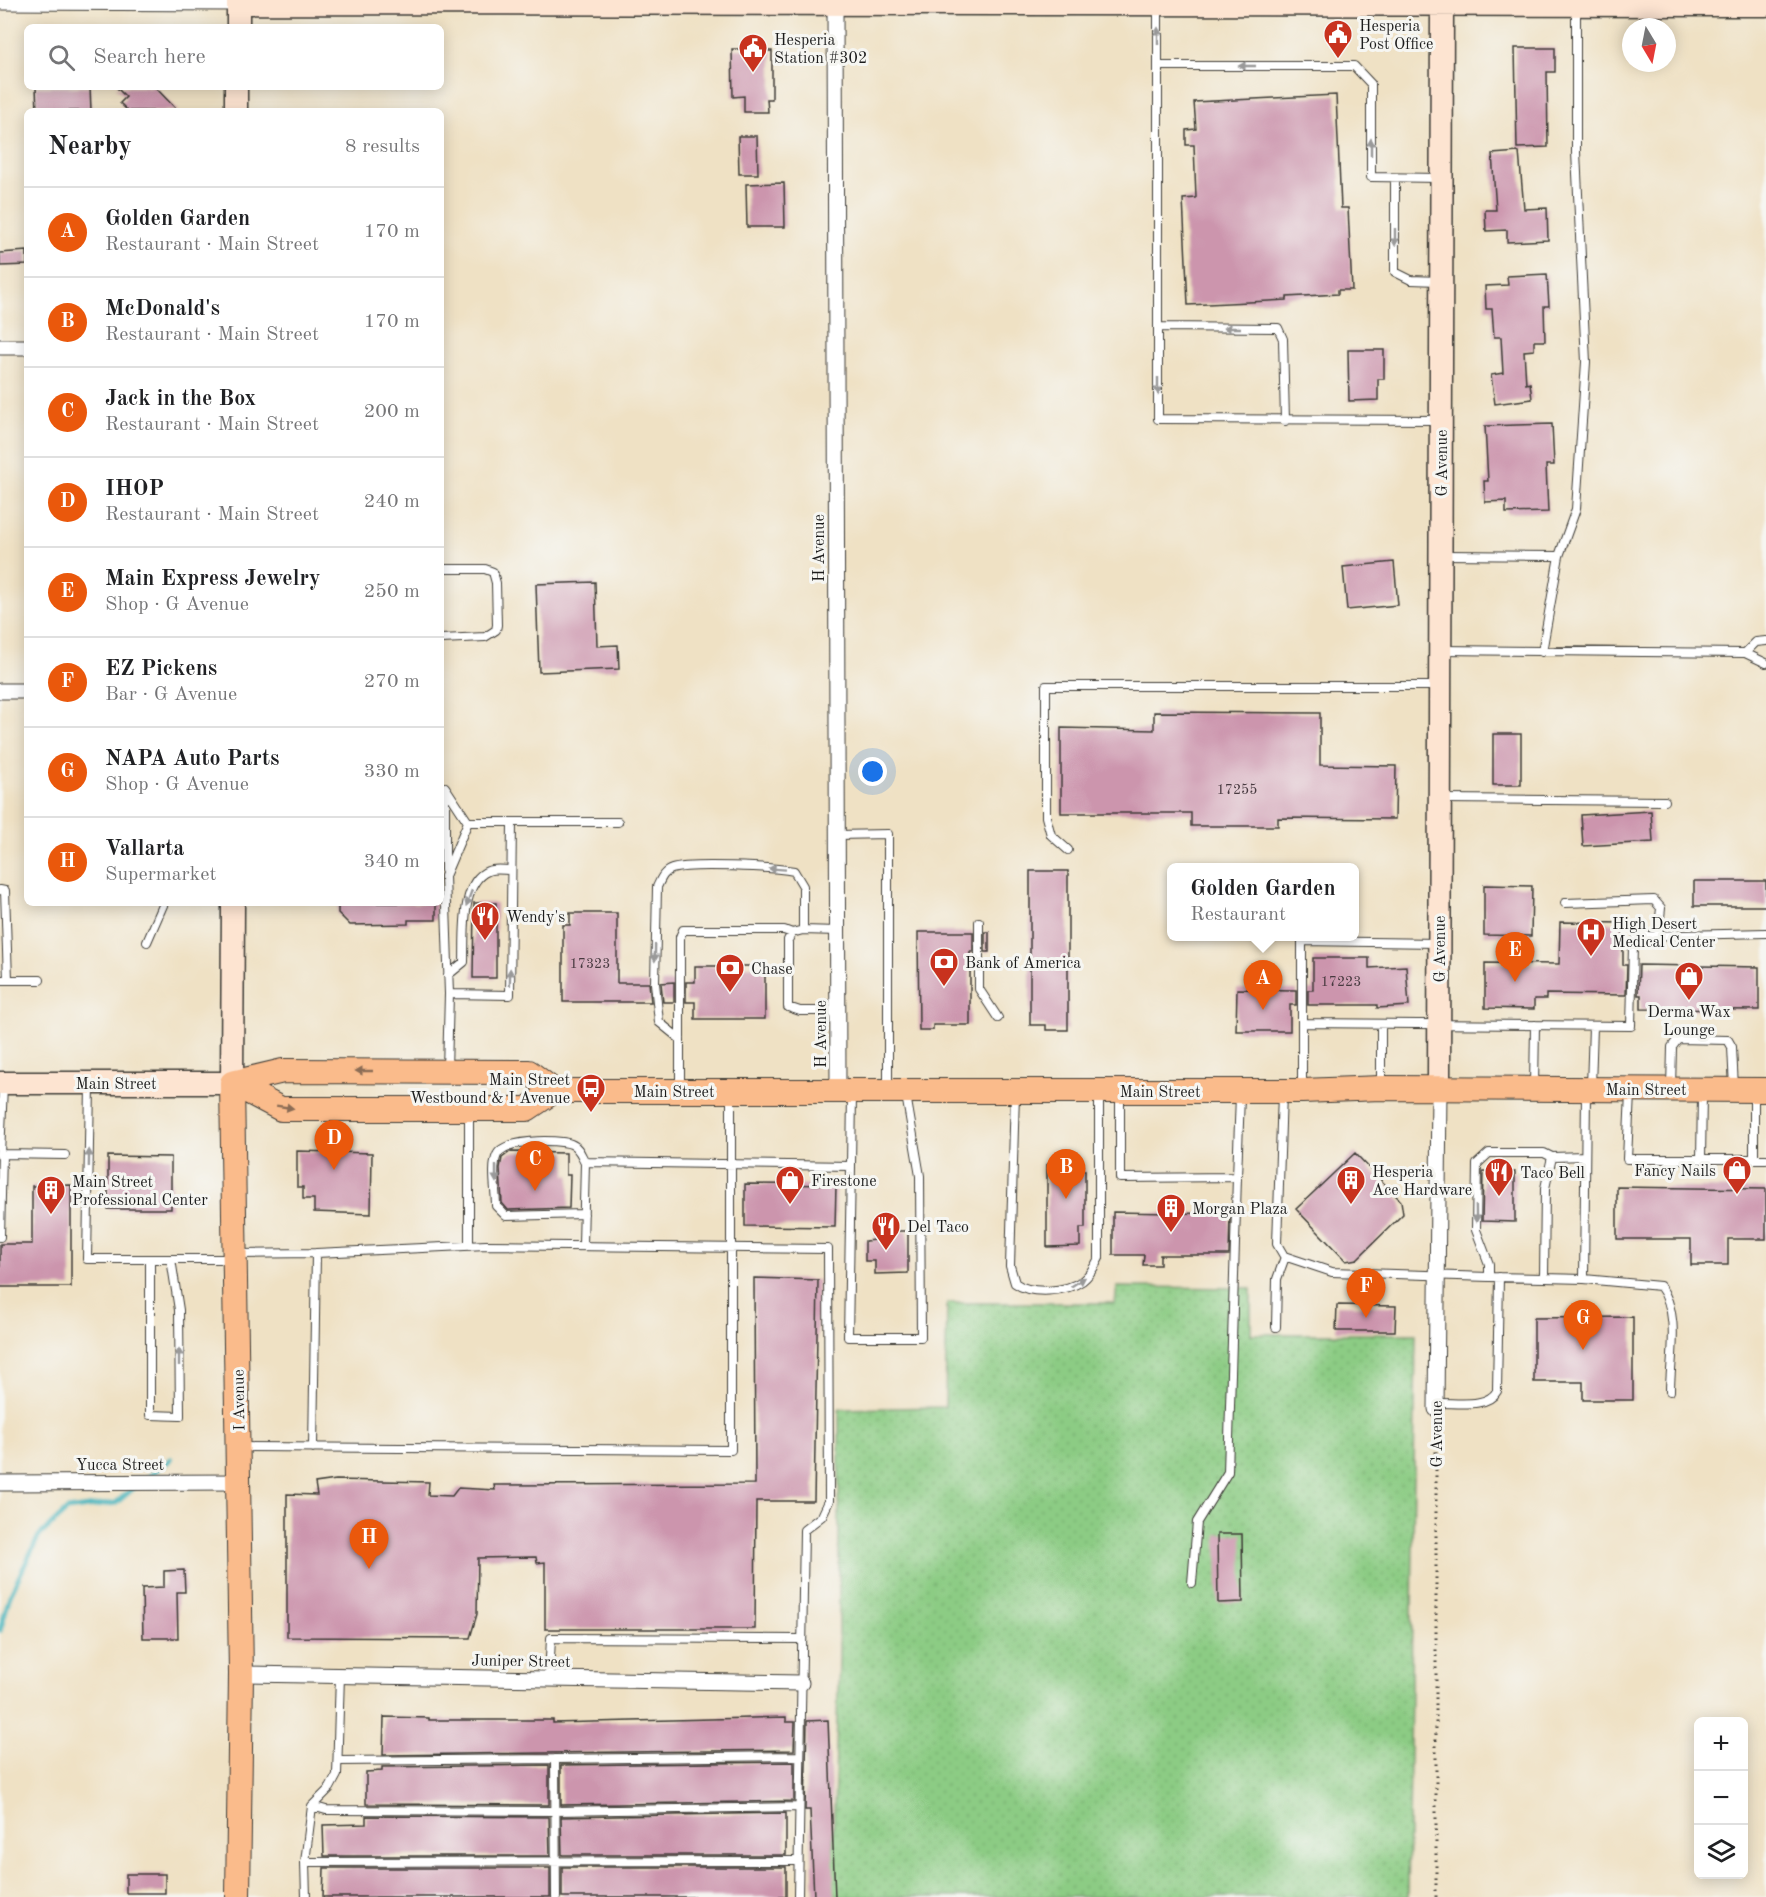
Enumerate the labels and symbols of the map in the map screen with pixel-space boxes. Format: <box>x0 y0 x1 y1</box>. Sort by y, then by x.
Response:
public building icon: Hesperia Post Office <box>1322 18 1354 60</box>
north arrow <box>1622 18 1676 72</box>
place label: Hesperia Post Office <box>1359 19 1433 53</box>
one-way arrow <box>1153 26 1163 45</box>
public building icon: Hesperia Station #302 <box>737 32 769 74</box>
place label: Hesperia Station #302 <box>774 33 867 67</box>
one-way arrow <box>1238 61 1257 71</box>
one-way arrow <box>1366 137 1376 156</box>
one-way arrow <box>1390 227 1400 246</box>
one-way arrow <box>1222 323 1241 333</box>
one-way arrow <box>1153 376 1163 395</box>
street label: G Avenue <box>1435 430 1451 496</box>
street label: H Avenue <box>812 514 828 582</box>
your location <box>858 757 887 786</box>
house number: 17255 <box>1217 783 1257 797</box>
one-way arrow <box>767 864 786 873</box>
one-way arrow <box>464 889 473 907</box>
restaurant icon: Wendy's <box>469 900 501 942</box>
place label: Wendy's <box>506 910 565 926</box>
street label: G Avenue <box>1433 916 1449 982</box>
hospital icon: High Desert Medical Center <box>1575 916 1607 958</box>
place label: High Desert Medical Center <box>1612 917 1716 951</box>
pin: E <box>1496 932 1534 982</box>
one-way arrow <box>650 943 660 962</box>
bank icon: Bank of America <box>928 946 960 988</box>
bank icon: Chase <box>714 952 746 994</box>
place label: Bank of America <box>965 956 1081 972</box>
house number: 17323 <box>570 957 610 971</box>
pin: A <box>1244 960 1282 1010</box>
shop icon: Derma Wax Lounge <box>1673 960 1705 1002</box>
place label: Chase <box>751 962 793 978</box>
one-way arrow <box>505 967 515 986</box>
house number: 17223 <box>1321 975 1361 989</box>
street label: H Avenue <box>814 1000 830 1068</box>
place label: Derma Wax Lounge <box>1647 1005 1731 1039</box>
one-way arrow <box>355 1066 374 1076</box>
bus stop icon: Main Street Westbound & I Avenue <box>575 1072 607 1114</box>
place label: Main Street Westbound & I Avenue <box>410 1073 570 1107</box>
street label: Main Street <box>75 1077 157 1093</box>
street label: Main Street <box>1605 1083 1687 1099</box>
street label: Main Street <box>633 1085 715 1101</box>
street label: Main Street <box>1119 1085 1201 1101</box>
one-way arrow <box>276 1103 295 1112</box>
pin: D <box>314 1120 354 1170</box>
pin: C <box>516 1142 554 1191</box>
one-way arrow <box>84 1149 94 1168</box>
pin: B <box>1046 1150 1086 1199</box>
shop icon: Fancy Nails <box>1721 1154 1753 1196</box>
restaurant icon: Taco Bell <box>1483 1156 1515 1198</box>
one-way arrow <box>491 1164 501 1183</box>
shop icon: Firestone <box>774 1164 806 1206</box>
building icon: Hesperia Ace Hardware <box>1335 1164 1367 1206</box>
place label: Fancy Nails <box>1634 1164 1716 1180</box>
place label: Hesperia Ace Hardware <box>1372 1165 1472 1199</box>
place label: Taco Bell <box>1520 1166 1585 1182</box>
building icon: Main Street Professional Center <box>35 1174 67 1216</box>
place label: Firestone <box>811 1174 877 1190</box>
place label: Main Street Professional Center <box>72 1175 208 1209</box>
building icon: Morgan Plaza <box>1155 1192 1187 1234</box>
place label: Morgan Plaza <box>1192 1202 1288 1218</box>
one-way arrow <box>1471 1205 1480 1224</box>
restaurant icon: Del Taco <box>870 1210 902 1252</box>
place label: Del Taco <box>907 1220 969 1236</box>
pin: F <box>1346 1268 1386 1318</box>
one-way arrow <box>1070 1276 1087 1287</box>
pin: G <box>1564 1300 1602 1350</box>
one-way arrow <box>174 1348 184 1367</box>
street label: I Avenue <box>231 1369 249 1431</box>
street label: G Avenue <box>1430 1401 1446 1467</box>
street label: Yucca Street <box>76 1458 165 1474</box>
pin: H <box>350 1520 388 1569</box>
street label: Juniper Street <box>471 1653 571 1671</box>

